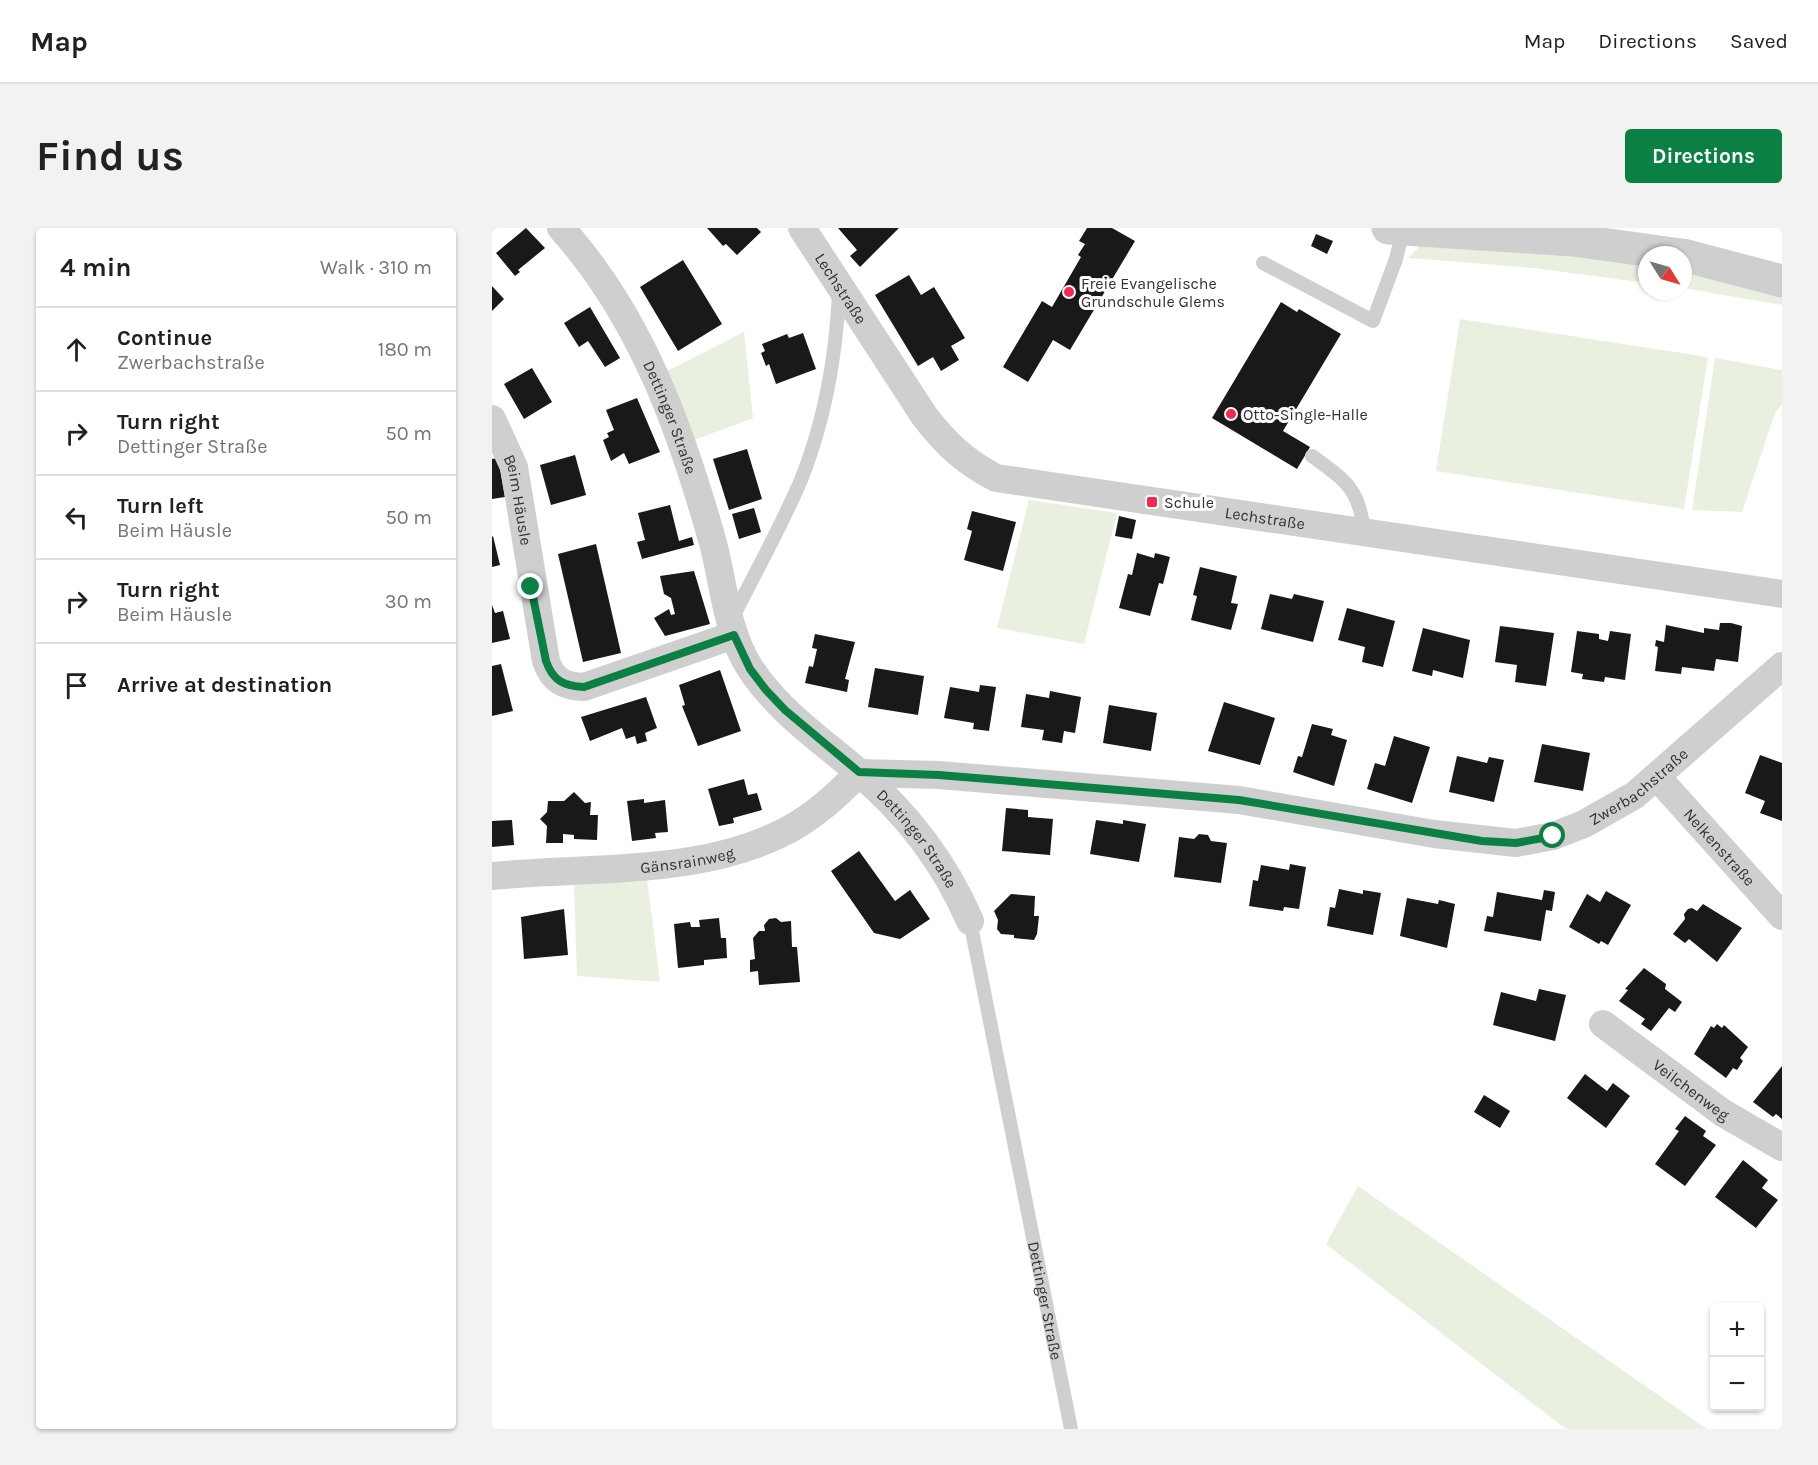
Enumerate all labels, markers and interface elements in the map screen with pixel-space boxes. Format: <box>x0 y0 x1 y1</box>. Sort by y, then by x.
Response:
text: Map <box>30 25 88 58</box>
text: Map <box>1524 29 1565 53</box>
text: Directions <box>1598 29 1697 53</box>
text: Saved <box>1730 29 1788 53</box>
button: Directions <box>1625 129 1782 183</box>
text: Find us <box>36 131 184 181</box>
north arrow <box>1638 246 1692 300</box>
street label: Lechstraße <box>811 250 871 328</box>
text: 4 min <box>60 252 131 283</box>
text: Walk · 310 m <box>320 256 432 279</box>
place label: Freie Evangelische Grundschule Glems <box>1081 274 1225 311</box>
marker: Freie Evangelische Grundschule Glems <box>1062 285 1076 299</box>
text: Continue <box>117 325 212 351</box>
icon: ahead <box>60 333 93 366</box>
text: 180 m <box>378 338 432 361</box>
text: Zwerbachstraße <box>117 351 265 374</box>
street label: Dettinger Straße <box>639 357 701 477</box>
place label: Otto-Single-Halle <box>1243 405 1368 424</box>
marker: Otto-Single-Halle <box>1224 407 1238 421</box>
text: Turn right <box>117 409 220 435</box>
icon: right <box>60 417 93 450</box>
text: 50 m <box>385 422 432 445</box>
text: Dettinger Straße <box>117 435 267 458</box>
street label: Beim Häusle <box>500 452 536 547</box>
text: Turn left <box>117 493 204 519</box>
place label: Schule <box>1164 493 1214 512</box>
marker: Schule <box>1145 495 1159 509</box>
icon: left <box>60 501 93 534</box>
street label: Lechstraße <box>1224 503 1306 534</box>
text: 50 m <box>385 506 432 529</box>
text: Beim Häusle <box>117 519 232 542</box>
route end <box>517 573 543 599</box>
text: Turn right <box>117 577 220 603</box>
icon: right <box>60 585 93 618</box>
text: 30 m <box>385 590 432 613</box>
text: Beim Häusle <box>117 603 232 626</box>
icon: arrive <box>60 669 93 702</box>
text: Arrive at destination <box>117 672 332 698</box>
street label: Zwerbachstraße <box>1586 744 1692 829</box>
street label: Dettinger Straße <box>873 785 961 891</box>
street label: Nelkenstraße <box>1680 805 1759 890</box>
route start <box>1539 822 1565 848</box>
street label: Gänsrainweg <box>639 843 736 877</box>
street label: Veilchenweg <box>1649 1055 1733 1125</box>
street label: Dettinger Straße <box>1024 1240 1066 1362</box>
map controls <box>1710 1303 1764 1411</box>
button: + <box>1710 1303 1764 1357</box>
button: − <box>1710 1357 1764 1411</box>

